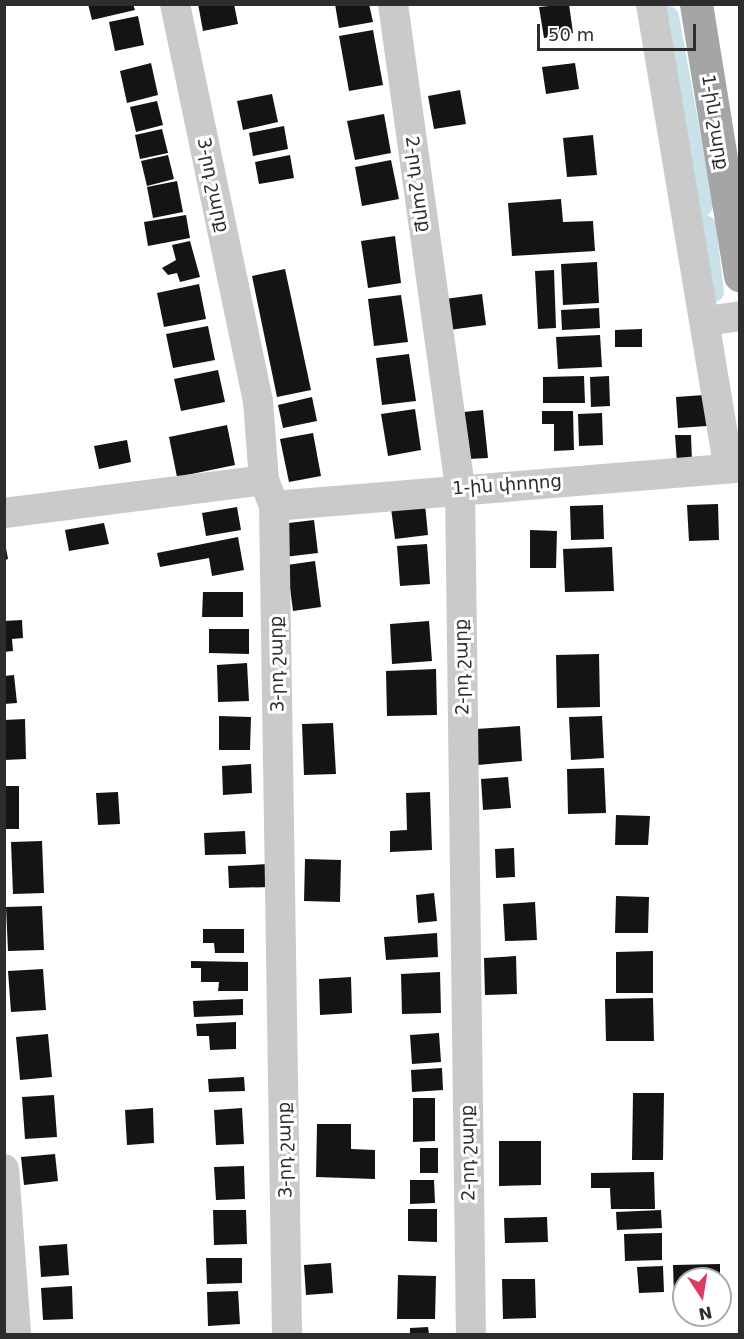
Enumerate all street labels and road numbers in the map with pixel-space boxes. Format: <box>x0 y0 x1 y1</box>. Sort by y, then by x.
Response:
street label: 1-ին շարք <box>697 73 733 171</box>
street label: 2-րդ շարք <box>401 135 435 233</box>
street label: 3-րդ շարք <box>192 136 234 234</box>
street label: 1-ին փողոց <box>452 470 562 500</box>
street label: 3-րդ շարք <box>265 616 289 712</box>
street label: 2-րդ շարք <box>450 619 474 715</box>
street label: 3-րդ շարք <box>273 1102 297 1198</box>
street label: 2-րդ շարք <box>456 1105 480 1201</box>

